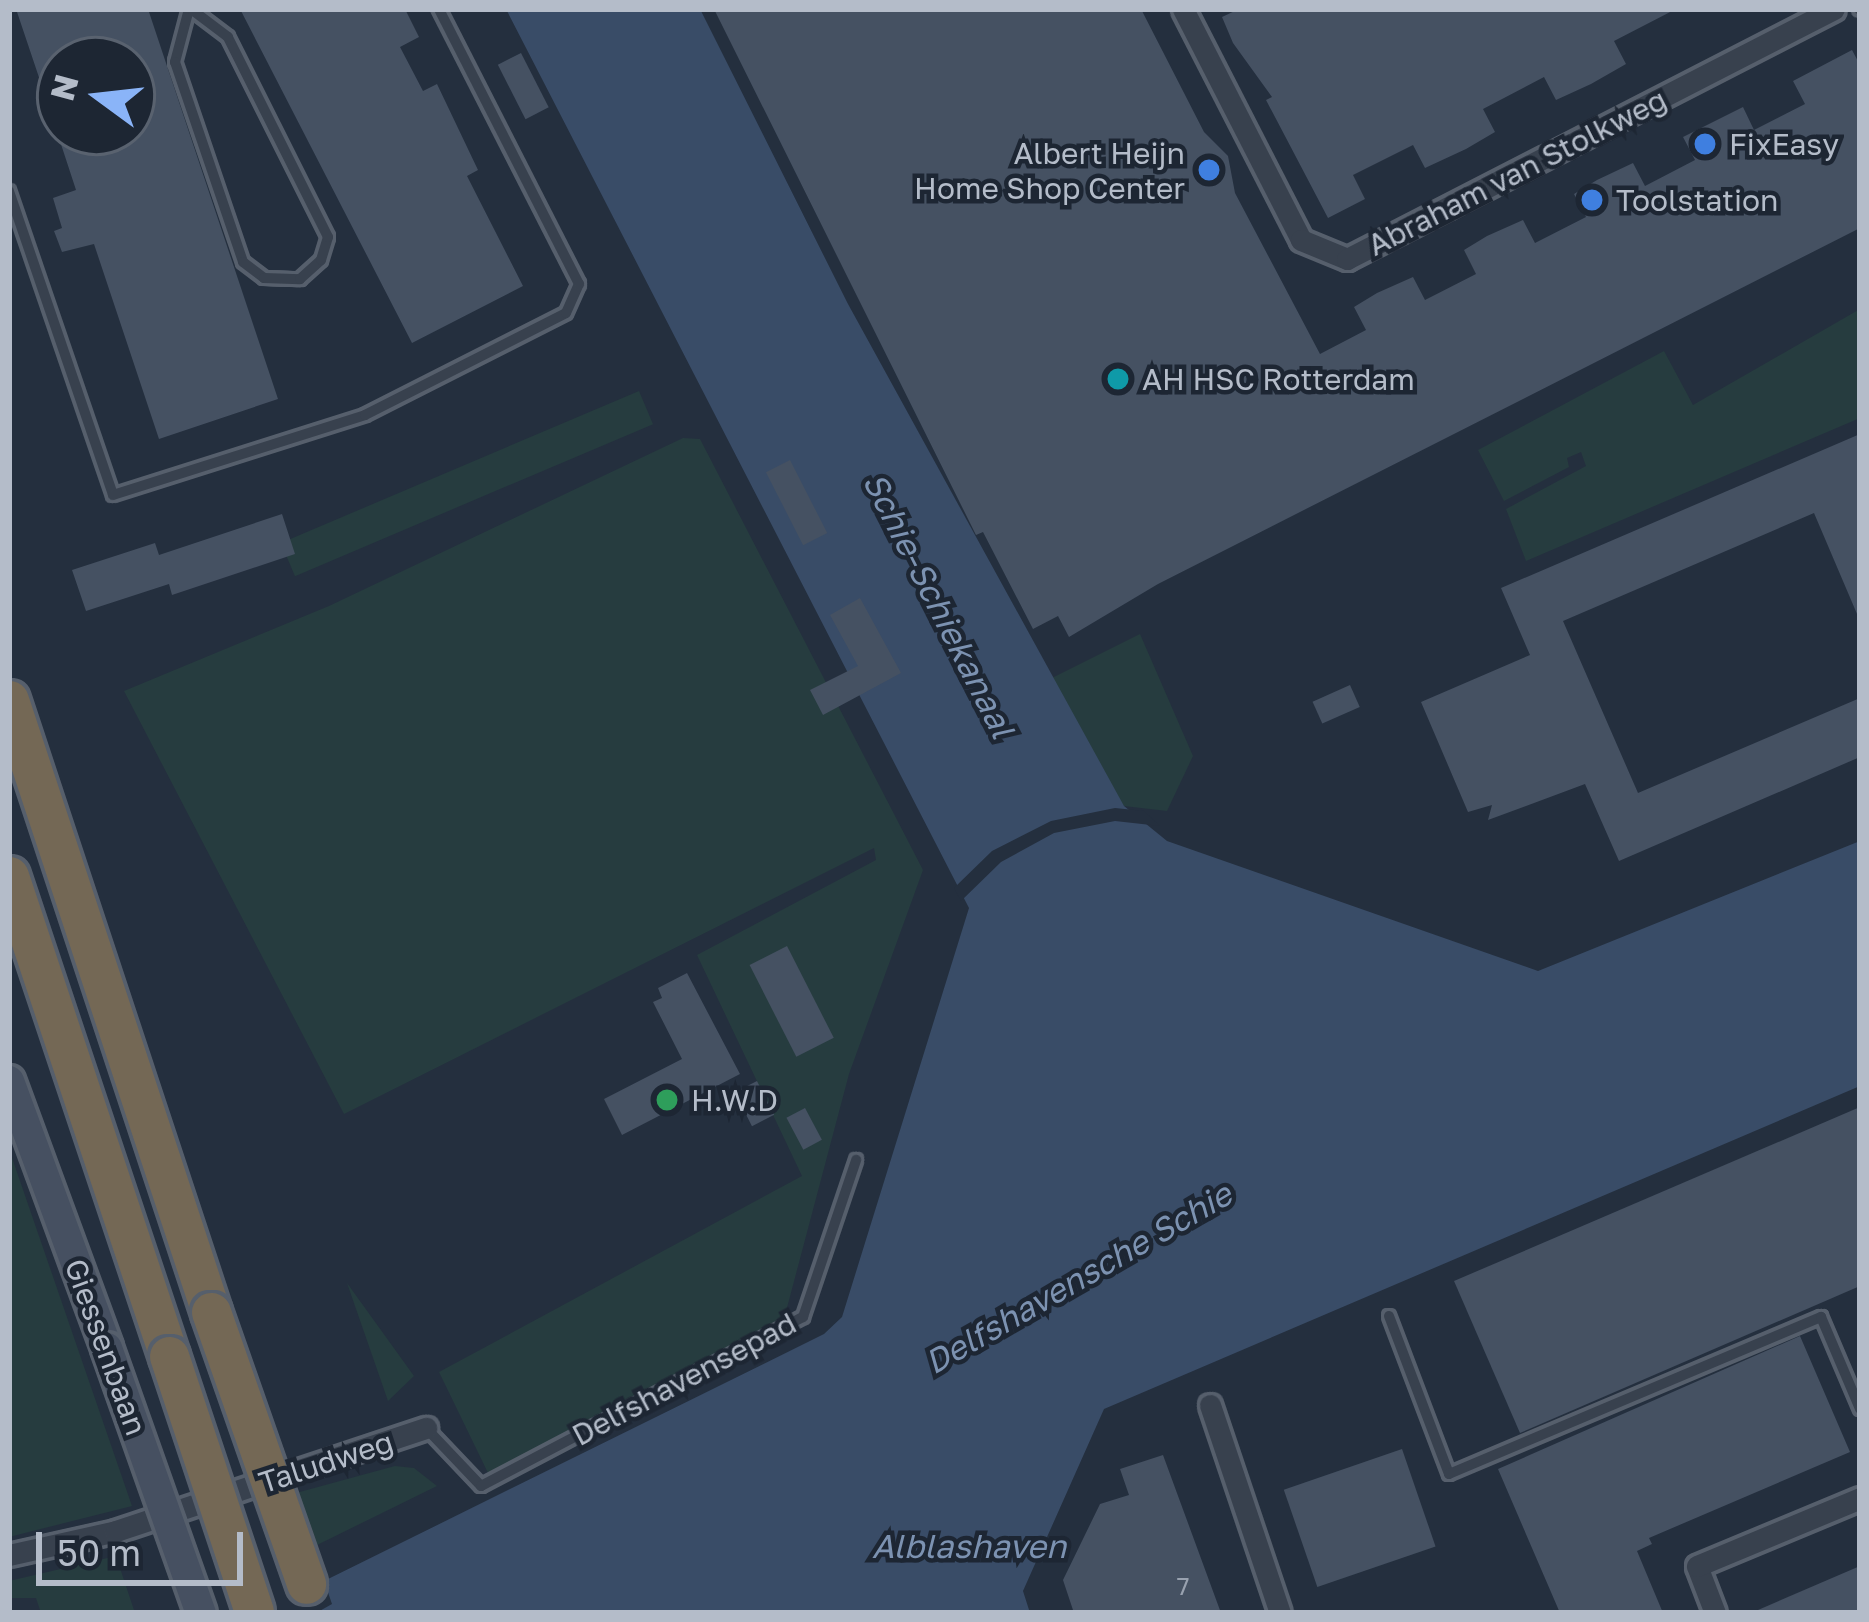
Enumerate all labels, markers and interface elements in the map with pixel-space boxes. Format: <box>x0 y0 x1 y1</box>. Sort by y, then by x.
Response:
north arrow <box>36 36 156 156</box>
text: N <box>42 70 86 104</box>
street label: Abraham van Stolkweg <box>1362 81 1672 263</box>
place label: FixEasy <box>1729 126 1839 162</box>
marker: FixEasy <box>1692 131 1718 157</box>
place label: Albert Heijn Home Shop Center <box>914 135 1185 206</box>
marker: Albert Heijn Home Shop Center <box>1196 157 1222 183</box>
place label: Toolstation <box>1616 182 1779 218</box>
marker: Toolstation <box>1579 187 1605 213</box>
place label: AH HSC Rotterdam <box>1142 361 1415 397</box>
marker: AH HSC Rotterdam <box>1105 366 1131 392</box>
water label: Schie-Schiekanaal <box>855 466 1023 744</box>
place label: H.W.D <box>691 1082 778 1118</box>
marker: H.W.D <box>654 1087 680 1113</box>
water label: Delfshavensche Schie <box>918 1174 1238 1382</box>
street label: Giessenbaan <box>57 1254 155 1440</box>
street label: Delfshavensepad <box>566 1305 802 1453</box>
street label: Taludweg <box>254 1423 398 1501</box>
scale bar <box>42 1508 249 1582</box>
water label: Alblashaven <box>872 1526 1066 1566</box>
text: 50 m <box>57 1531 141 1574</box>
house number: 7 <box>1177 1572 1189 1600</box>

